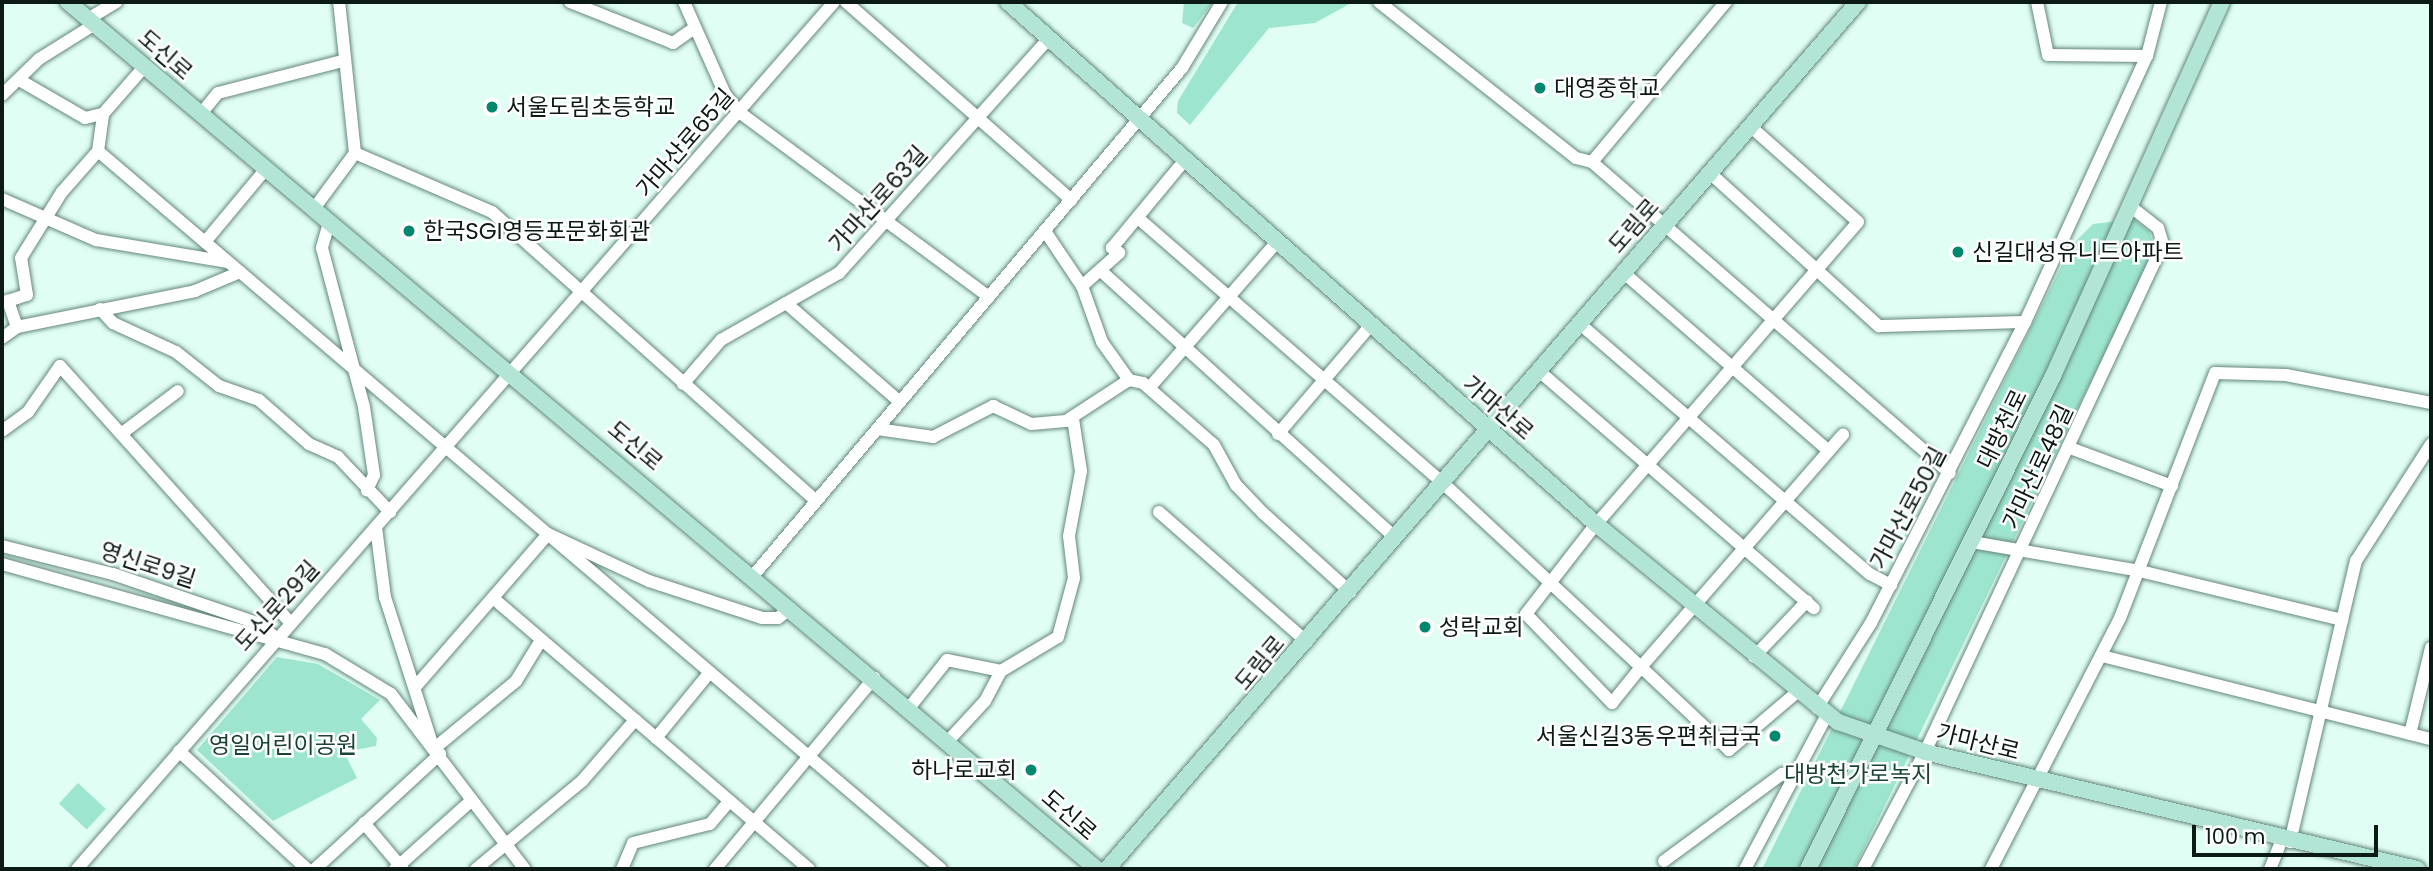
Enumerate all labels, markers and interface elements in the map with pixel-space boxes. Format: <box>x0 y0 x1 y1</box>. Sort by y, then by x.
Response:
street label: 도신로 <box>132 24 198 86</box>
place label: 대영중학교 <box>1554 74 1660 102</box>
marker: 대영중학교 <box>1532 80 1548 96</box>
street label: 가마산로65길 <box>630 83 740 203</box>
place label: 서울도림초등학교 <box>506 93 675 121</box>
marker: 서울도림초등학교 <box>484 99 500 115</box>
street label: 가마산로63길 <box>823 140 933 258</box>
street label: 도림로 <box>1603 193 1665 259</box>
place label: 한국SGI영등포문화회관 <box>423 217 650 245</box>
marker: 한국SGI영등포문화회관 <box>401 223 417 239</box>
place label: 신길대성유니드아파트 <box>1972 238 2184 266</box>
marker: 신길대성유니드아파트 <box>1950 244 1966 260</box>
street label: 가마산로 <box>1457 370 1539 446</box>
street label: 대방천로 <box>1971 385 2033 473</box>
street label: 가마산로48길 <box>1997 400 2079 534</box>
street label: 도신로 <box>602 415 668 477</box>
street label: 가마산로50길 <box>1864 442 1952 574</box>
street label: 영신로9길 <box>97 537 199 593</box>
street label: 도신로29길 <box>229 555 325 657</box>
place label: 성락교회 <box>1439 613 1524 641</box>
marker: 성락교회 <box>1417 619 1433 635</box>
street label: 도림로 <box>1229 630 1291 696</box>
street label: 가마산로 <box>1934 718 2022 766</box>
place label: 서울신길3동우편취급국 <box>1536 722 1761 750</box>
marker: 서울신길3동우편취급국 <box>1767 728 1783 744</box>
park label: 영일어린이공원 <box>209 731 357 759</box>
place label: 하나로교회 <box>911 756 1017 784</box>
park label: 대방천가로녹지 <box>1784 760 1932 788</box>
marker: 하나로교회 <box>1023 762 1039 778</box>
street label: 도신로 <box>1036 784 1102 846</box>
scale bar <box>2195 812 2380 856</box>
text: 100 m <box>2205 822 2265 851</box>

